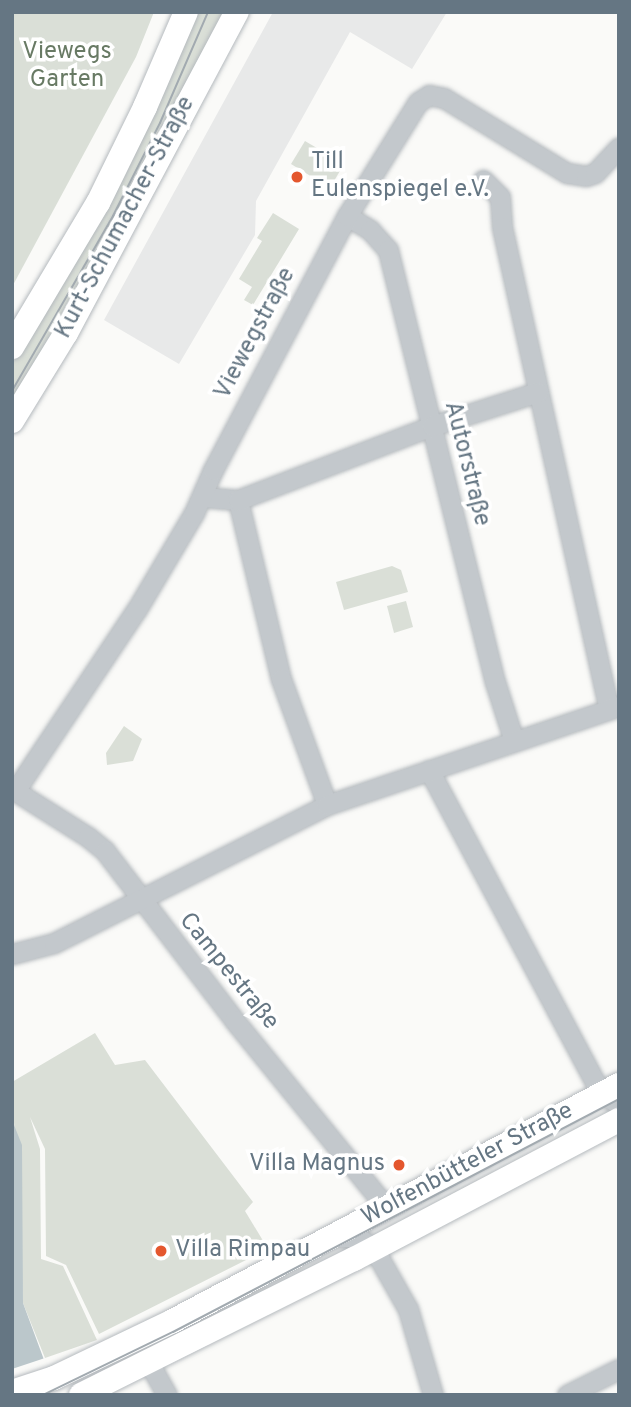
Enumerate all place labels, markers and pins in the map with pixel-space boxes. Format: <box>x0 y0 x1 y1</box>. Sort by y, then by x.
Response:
place label: Till Eulenspiegel e.V. <box>311 149 489 205</box>
marker: Till Eulenspiegel e.V. <box>289 169 305 185</box>
place label: Villa Magnus <box>249 1151 385 1179</box>
marker: Villa Magnus <box>391 1157 407 1173</box>
place label: Villa Rimpau <box>175 1237 310 1265</box>
marker: Villa Rimpau <box>153 1243 169 1259</box>

